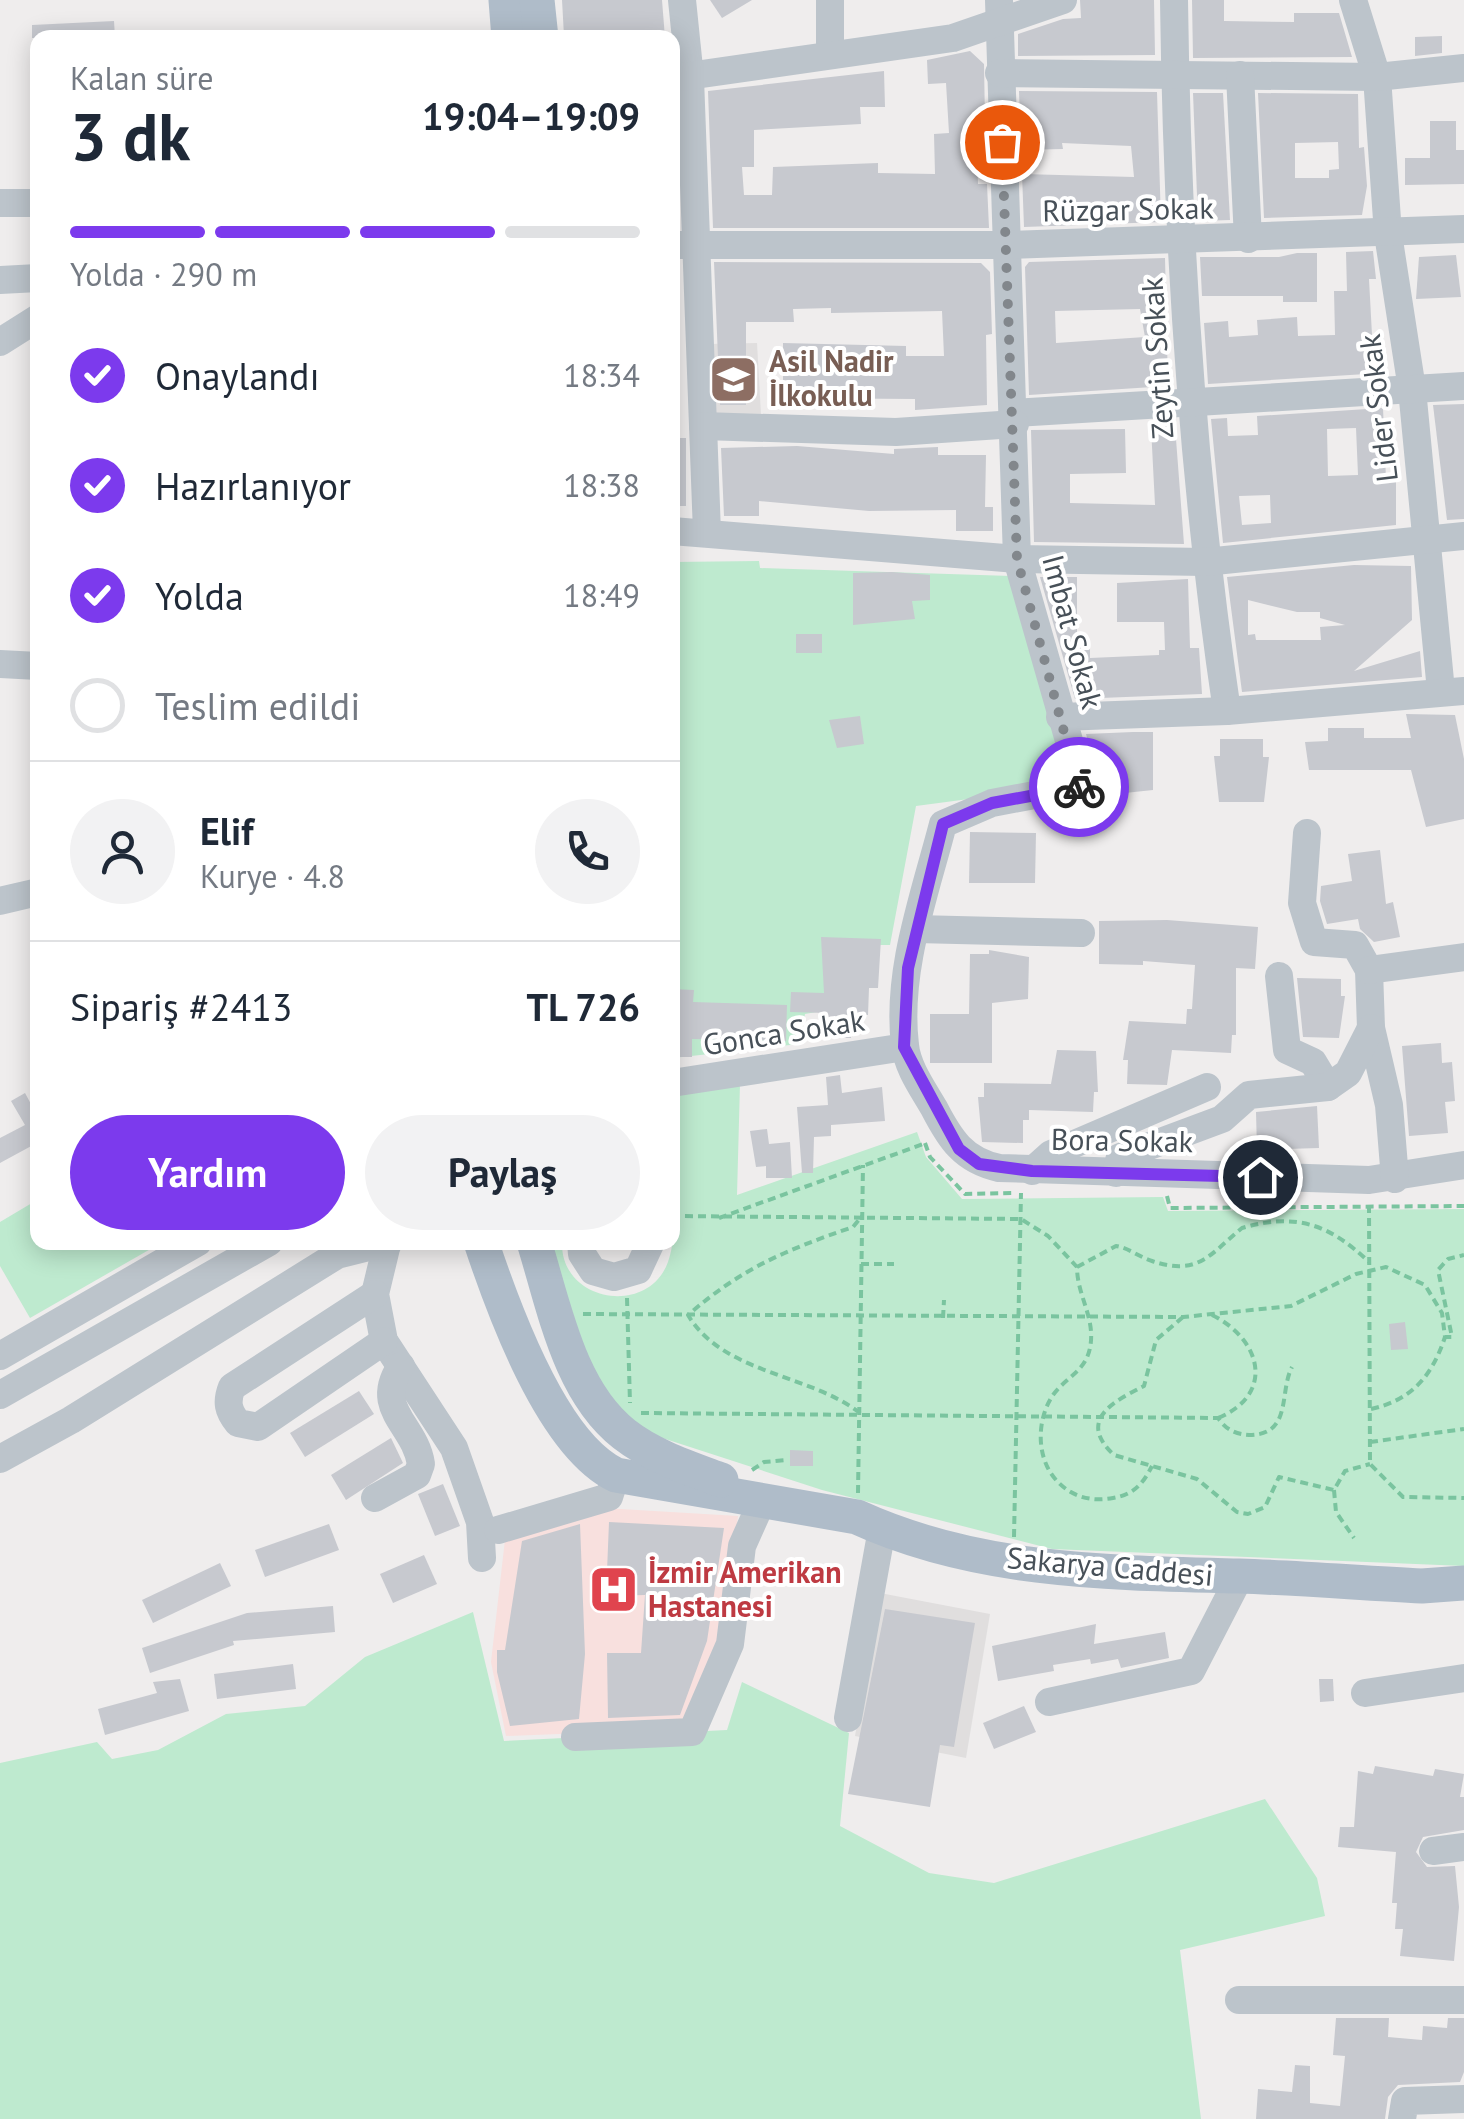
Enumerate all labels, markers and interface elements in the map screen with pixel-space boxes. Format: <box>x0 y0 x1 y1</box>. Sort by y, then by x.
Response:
text: Kalan süre <box>70 57 214 99</box>
text: 19:04–19:09 <box>422 91 640 140</box>
text: 3 dk <box>70 94 190 178</box>
pin <box>960 100 1045 185</box>
icon: bag <box>975 115 1030 170</box>
street label: Rüzgar Sokak <box>1042 187 1215 229</box>
text: Yolda · 290 m <box>70 253 257 295</box>
street label: Zeytin Sokak <box>1131 275 1182 440</box>
street label: Lider Sokak <box>1349 331 1406 484</box>
place label: Asil Nadir İlkokulu <box>769 341 894 414</box>
icon: check <box>70 348 125 403</box>
text: Onaylandı <box>155 351 320 400</box>
school or university icon: Asil Nadir İlkokulu <box>708 353 760 405</box>
text: 18:34 <box>563 354 640 396</box>
icon: check <box>70 458 125 513</box>
text: Hazırlanıyor <box>155 461 351 510</box>
text: 18:38 <box>563 464 640 506</box>
street label: Imbat Sokak <box>1034 550 1113 714</box>
icon: check <box>70 568 125 623</box>
text: Yolda <box>155 571 244 620</box>
text: 18:49 <box>563 574 640 616</box>
text: Teslim edildi <box>155 681 360 730</box>
courier <box>1029 737 1129 837</box>
icon: bike <box>1052 760 1107 815</box>
button: person <box>70 799 175 904</box>
button: phone <box>535 799 640 904</box>
text: Elif <box>200 806 253 855</box>
text: Kurye · 4.8 <box>200 855 345 897</box>
text: Sipariş #2413 <box>70 982 293 1031</box>
text: TL 726 <box>527 982 640 1031</box>
street label: Gonca Sokak <box>700 999 868 1064</box>
button: Yardım <box>70 1115 345 1230</box>
button: Paylaş <box>365 1115 640 1230</box>
street label: Bora Sokak <box>1051 1119 1194 1160</box>
pin <box>1218 1135 1303 1220</box>
icon: home <box>1233 1150 1288 1205</box>
street label: Sakarya Caddesi <box>1005 1537 1215 1594</box>
place label: İzmir Amerikan Hastanesi <box>648 1552 842 1625</box>
hospital icon: İzmir Amerikan Hastanesi <box>587 1564 639 1616</box>

